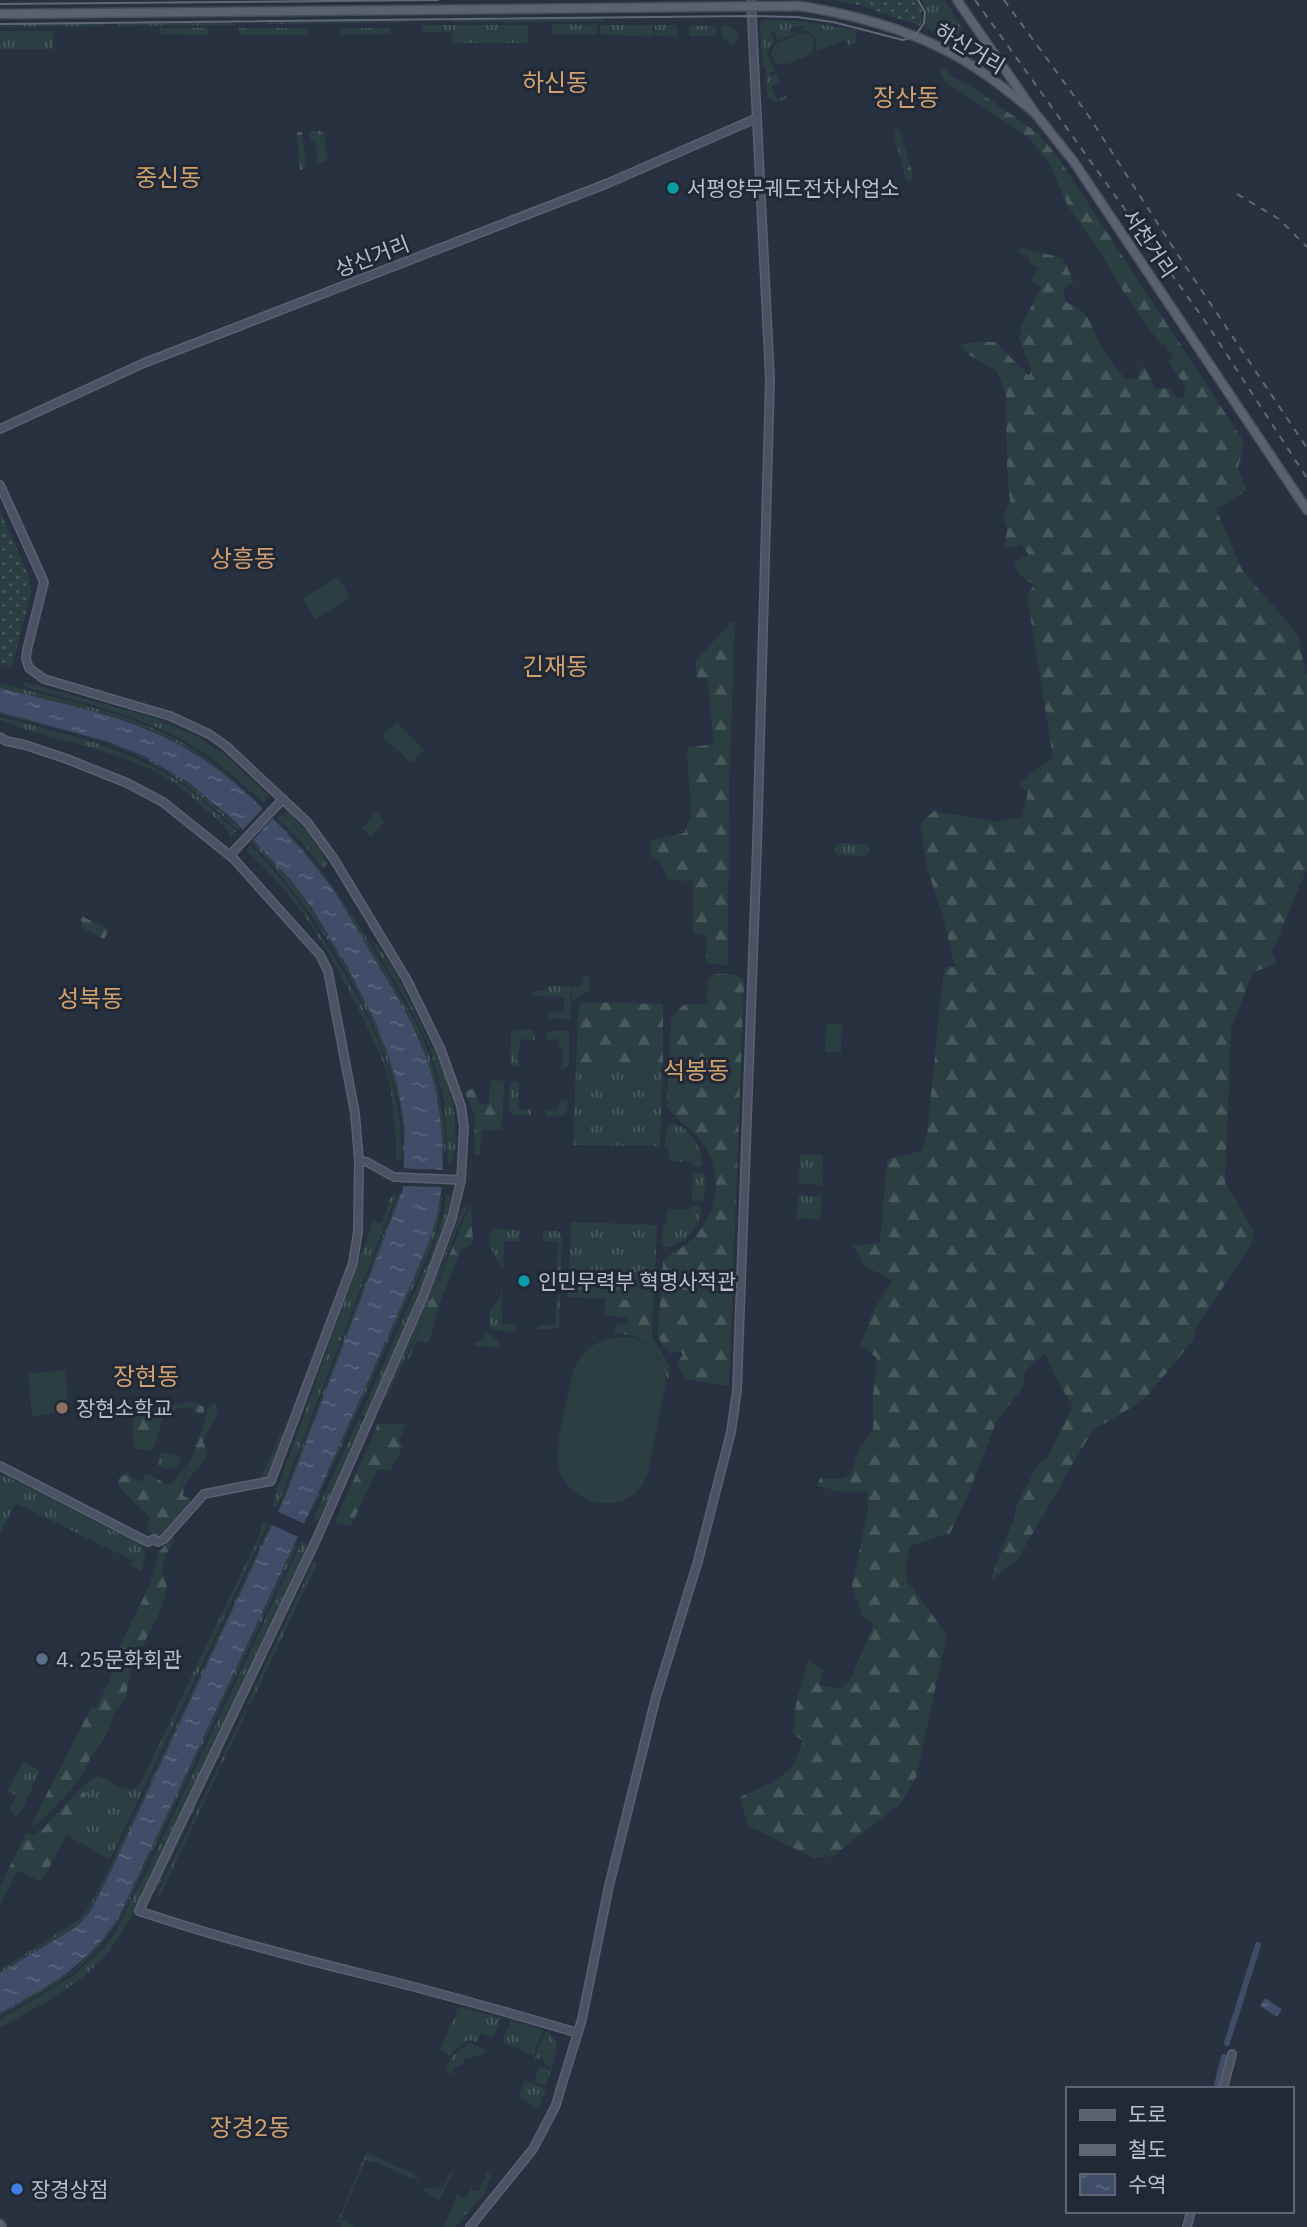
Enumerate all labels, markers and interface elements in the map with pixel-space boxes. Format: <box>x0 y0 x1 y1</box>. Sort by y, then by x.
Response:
street label: 하신거리 <box>930 16 1010 80</box>
district label: 하신동 <box>522 66 588 98</box>
district label: 장산동 <box>873 81 939 113</box>
district label: 중신동 <box>135 161 201 193</box>
place label: 서평양무궤도전차사업소 <box>687 174 900 202</box>
marker: 서평양무궤도전차사업소 <box>665 180 681 196</box>
street label: 서천거리 <box>1117 203 1183 283</box>
street label: 상신거리 <box>331 229 413 283</box>
district label: 상흥동 <box>210 542 276 574</box>
district label: 긴재동 <box>522 650 588 682</box>
district label: 성북동 <box>57 982 123 1014</box>
district label: 석봉동 <box>663 1054 729 1086</box>
place label: 인민무력부 혁명사적관 <box>538 1267 736 1295</box>
marker: 인민무력부 혁명사적관 <box>516 1273 532 1289</box>
district label: 장현동 <box>113 1360 179 1392</box>
place label: 장현소학교 <box>76 1394 173 1422</box>
marker: 장현소학교 <box>54 1400 70 1416</box>
place label: 4. 25문화회관 <box>56 1645 182 1673</box>
marker: 4. 25문화회관 <box>34 1651 50 1667</box>
legend <box>1066 2087 1293 2213</box>
text: 도로 <box>1128 2100 1167 2128</box>
district label: 장경2동 <box>210 2111 290 2143</box>
text: 철도 <box>1128 2135 1167 2163</box>
text: 수역 <box>1128 2170 1167 2198</box>
place label: 장경상점 <box>31 2175 108 2203</box>
marker: 장경상점 <box>9 2181 25 2197</box>

